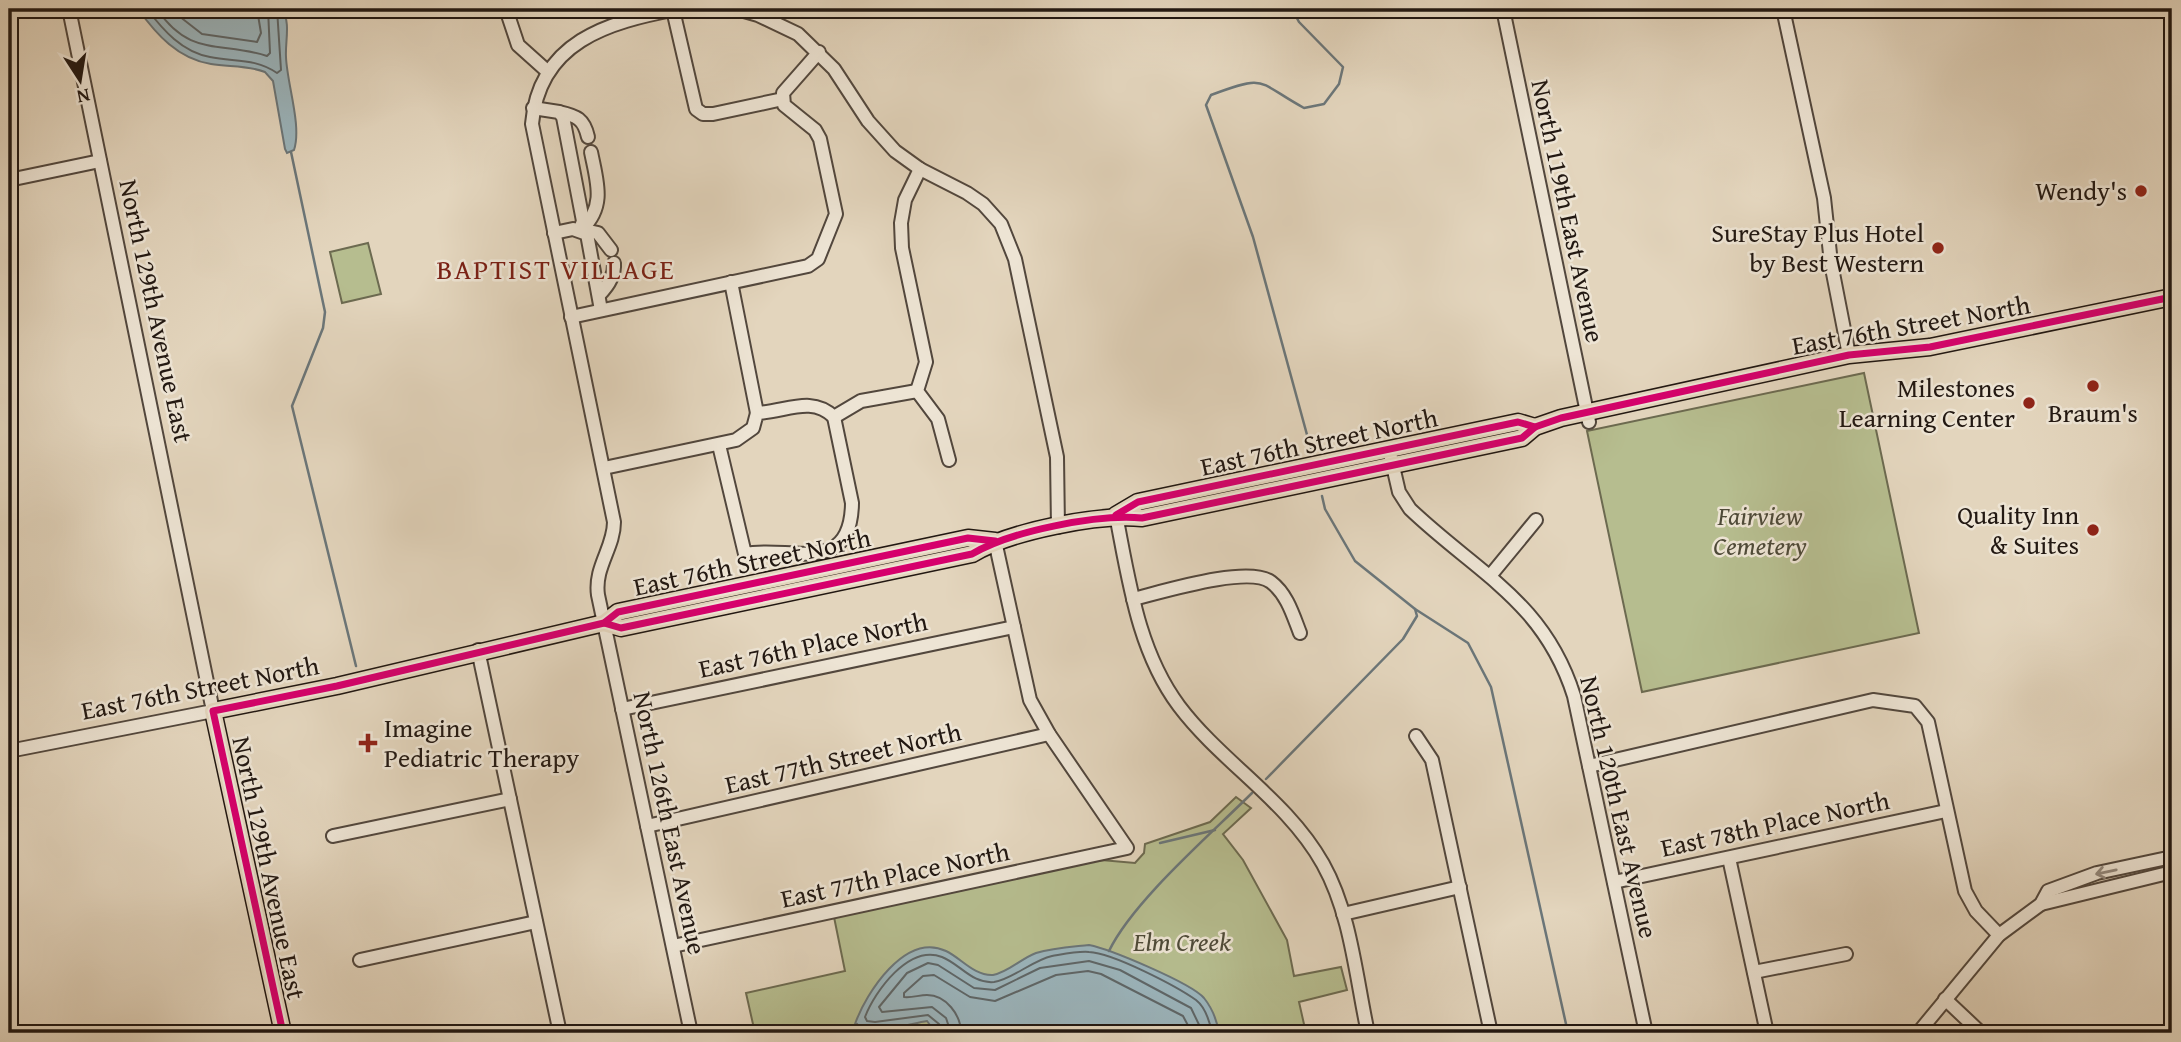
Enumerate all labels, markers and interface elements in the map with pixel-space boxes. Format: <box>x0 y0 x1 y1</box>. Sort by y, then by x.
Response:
north arrow <box>46 46 116 116</box>
street label: North 119th East Avenue <box>1522 76 1615 346</box>
text: N <box>74 82 93 112</box>
place label: Wendy's <box>2035 171 2127 210</box>
street label: North 129th Avenue East <box>110 176 203 446</box>
marker: Wendy's <box>2133 183 2149 199</box>
place label: SureStay Plus Hotel by Best Western <box>1711 213 1924 282</box>
marker: SureStay Plus Hotel by Best Western <box>1930 240 1946 256</box>
district label: BAPTIST VILLAGE <box>436 248 676 289</box>
street label: East 76th Street North <box>1789 284 2034 365</box>
place label: Milestones Learning Center <box>1839 368 2015 437</box>
marker: Braum's <box>2085 378 2101 394</box>
place label: Braum's <box>2048 393 2138 432</box>
marker: Milestones Learning Center <box>2021 395 2037 411</box>
street label: East 76th Street North <box>1197 397 1441 486</box>
place label: Quality Inn & Suites <box>1957 495 2079 564</box>
park label: Fairview Cemetery <box>1713 496 1807 565</box>
street label: East 76th Street North <box>630 517 874 606</box>
marker: Quality Inn & Suites <box>2085 522 2101 538</box>
street label: East 76th Place North <box>695 601 931 688</box>
street label: East 76th Street North <box>78 645 323 730</box>
street label: North 120th East Avenue <box>1570 672 1669 942</box>
street label: North 126th East Avenue <box>624 688 717 958</box>
place label: Imagine Pediatric Therapy <box>384 708 579 777</box>
street label: East 77th Street North <box>721 711 965 804</box>
street label: North 129th Avenue East <box>223 733 316 1003</box>
marker: Imagine Pediatric Therapy <box>358 733 378 753</box>
street label: East 78th Place North <box>1657 780 1893 867</box>
street label: East 77th Place North <box>777 831 1013 918</box>
one-way arrow <box>2095 866 2117 879</box>
park label: Elm Creek <box>1132 922 1231 961</box>

